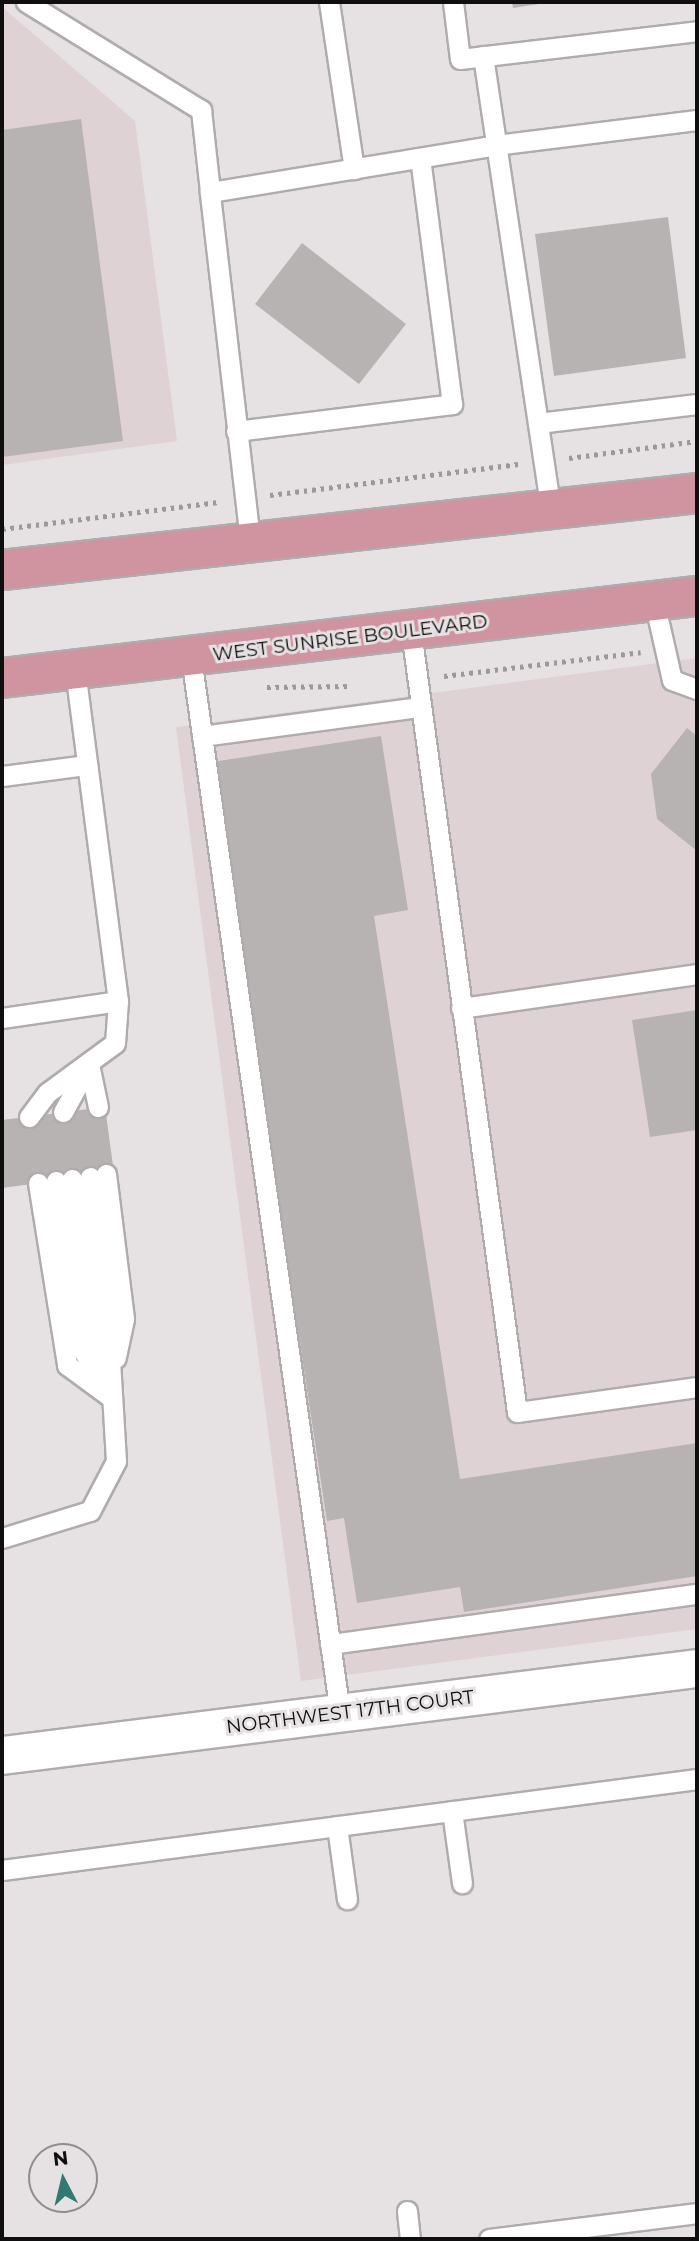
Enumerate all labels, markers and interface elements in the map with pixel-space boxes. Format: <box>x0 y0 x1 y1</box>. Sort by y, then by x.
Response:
street label: WEST SUNRISE BOULEVARD <box>211 610 489 666</box>
street label: NORTHWEST 17TH COURT <box>225 1685 475 1739</box>
north arrow <box>28 2143 98 2213</box>
text: N <box>52 2146 70 2171</box>

